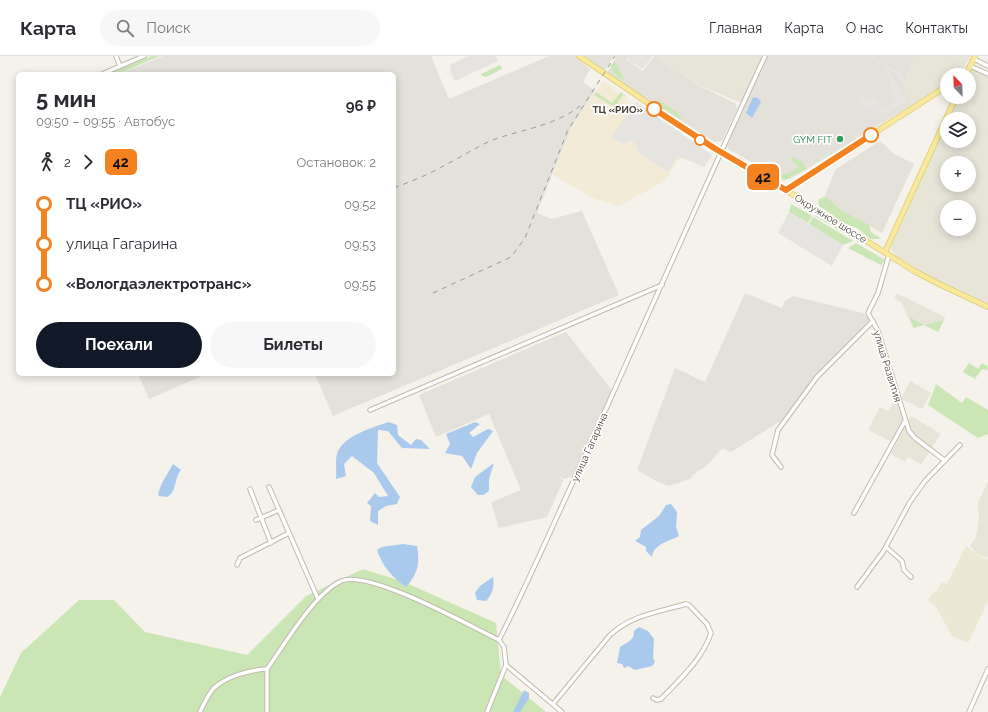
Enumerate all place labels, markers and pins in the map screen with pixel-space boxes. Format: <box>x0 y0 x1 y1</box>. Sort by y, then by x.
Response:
marker: ТЦ «РИО» <box>646 101 662 117</box>
place label: ТЦ «РИО» <box>592 104 644 115</box>
unlabelled marker <box>863 127 879 143</box>
unlabelled marker <box>694 134 706 146</box>
place label: GYM FIT <box>793 134 832 145</box>
marker: GYM FIT <box>835 134 845 144</box>

